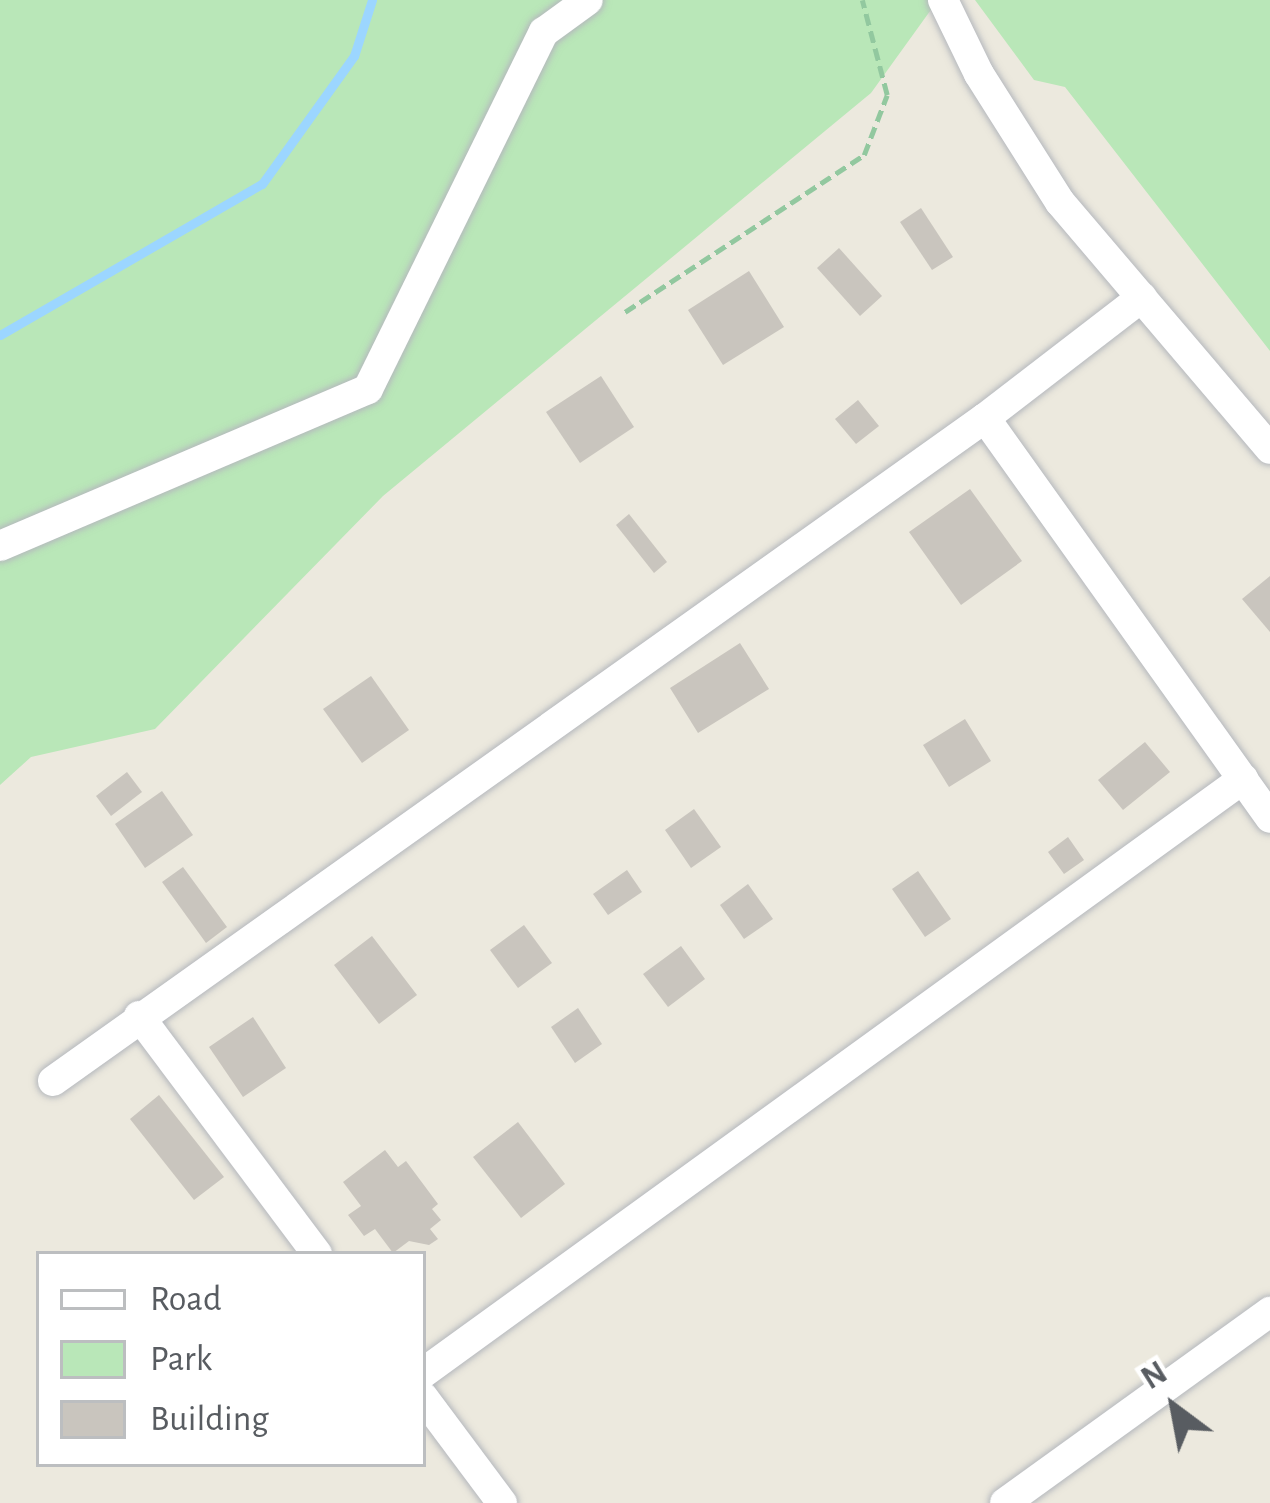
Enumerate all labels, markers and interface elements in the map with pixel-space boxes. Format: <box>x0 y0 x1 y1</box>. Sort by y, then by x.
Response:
legend <box>36 1251 426 1467</box>
text: Road <box>150 1281 222 1317</box>
text: Park <box>150 1341 212 1377</box>
north arrow <box>1114 1347 1234 1467</box>
text: N <box>1136 1356 1173 1396</box>
text: Building <box>150 1401 269 1437</box>

